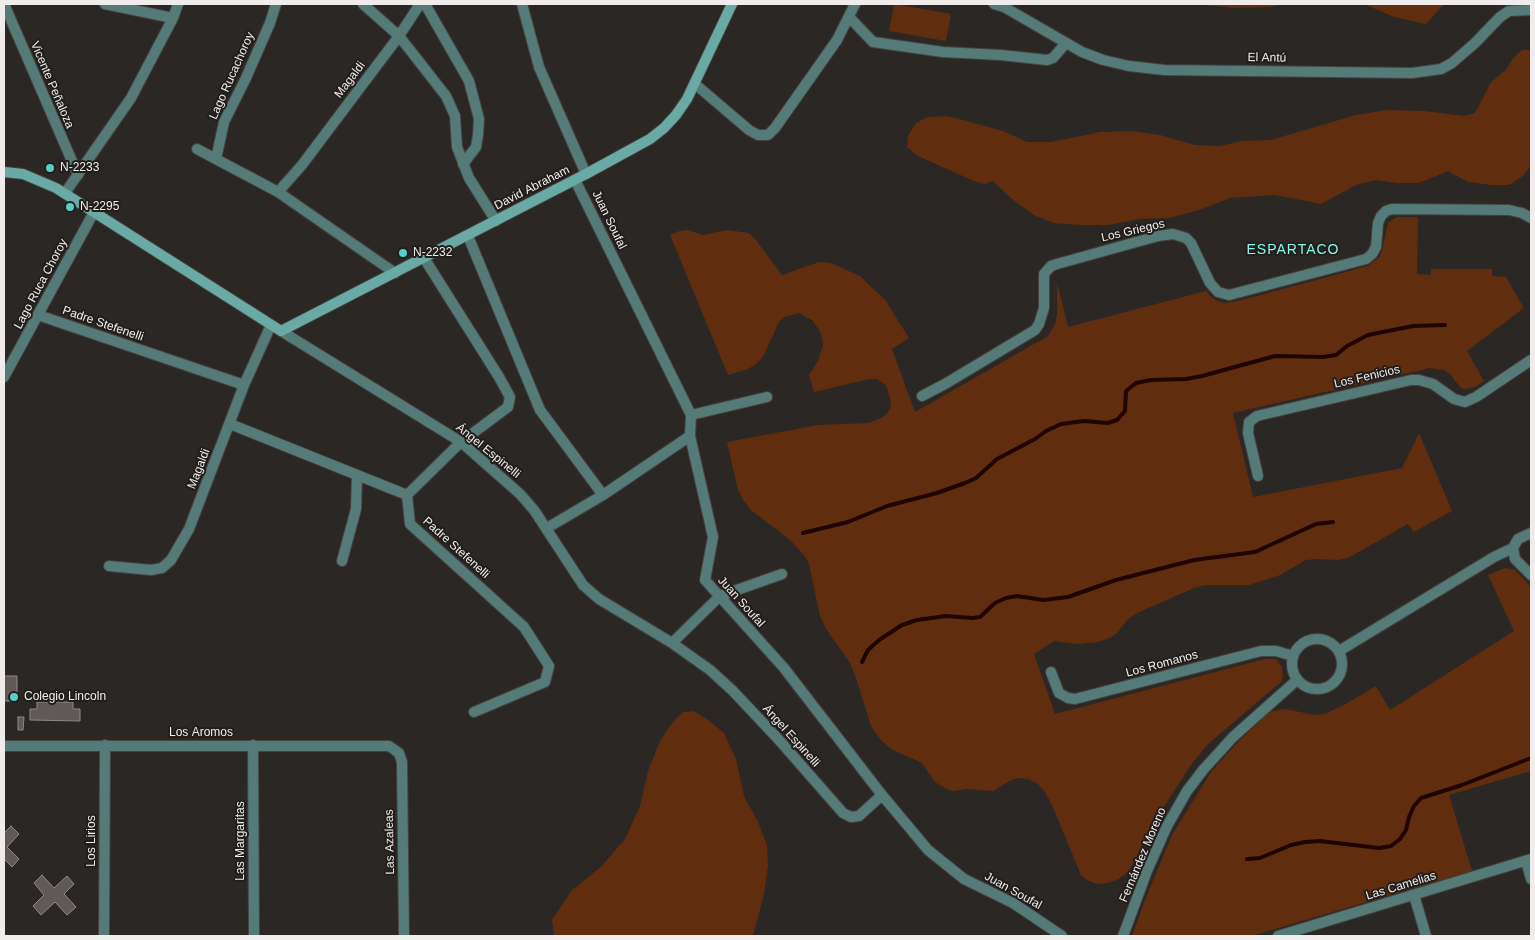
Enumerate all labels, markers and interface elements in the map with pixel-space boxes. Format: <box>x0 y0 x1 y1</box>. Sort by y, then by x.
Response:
street label: Lago Rucachoroy <box>206 30 258 122</box>
street label: Vicente Peñaloza <box>27 39 77 131</box>
street label: El Antú <box>1248 50 1286 66</box>
street label: Magaldi <box>332 59 368 101</box>
place label: N-2233 <box>60 161 99 175</box>
marker: N-2233 <box>44 162 56 174</box>
street label: David Abraham <box>492 163 572 213</box>
street label: Juan Soufal <box>589 188 629 252</box>
place label: N-2295 <box>80 200 119 214</box>
marker: N-2295 <box>64 201 76 213</box>
street label: Los Griegos <box>1100 217 1166 245</box>
street label: Lago Ruca Choroy <box>11 236 71 332</box>
district label: ESPARTACO <box>1245 242 1341 258</box>
place label: N-2232 <box>413 246 452 260</box>
marker: N-2232 <box>397 247 409 259</box>
street label: Padre Stefenelli <box>61 303 145 345</box>
street label: Los Fenicios <box>1333 362 1401 392</box>
street label: Ángel Espinelli <box>453 421 523 481</box>
street label: Magaldi <box>185 447 213 491</box>
street label: Padre Stefenelli <box>420 514 492 582</box>
street label: Juan Soufal <box>714 574 768 630</box>
street label: Los Romanos <box>1124 647 1200 681</box>
place label: Colegio Lincoln <box>24 690 106 704</box>
marker: Colegio Lincoln <box>8 691 20 703</box>
street label: Ángel Espinelli <box>759 702 823 770</box>
street label: Los Aromos <box>169 726 233 740</box>
street label: Las Margaritas <box>234 801 248 881</box>
street label: Fernández Moreno <box>1117 806 1169 904</box>
street label: Las Azaleas <box>382 809 398 875</box>
street label: Los Lirios <box>85 815 99 867</box>
street label: Las Camelias <box>1364 868 1438 904</box>
street label: Juan Soufal <box>982 869 1044 913</box>

